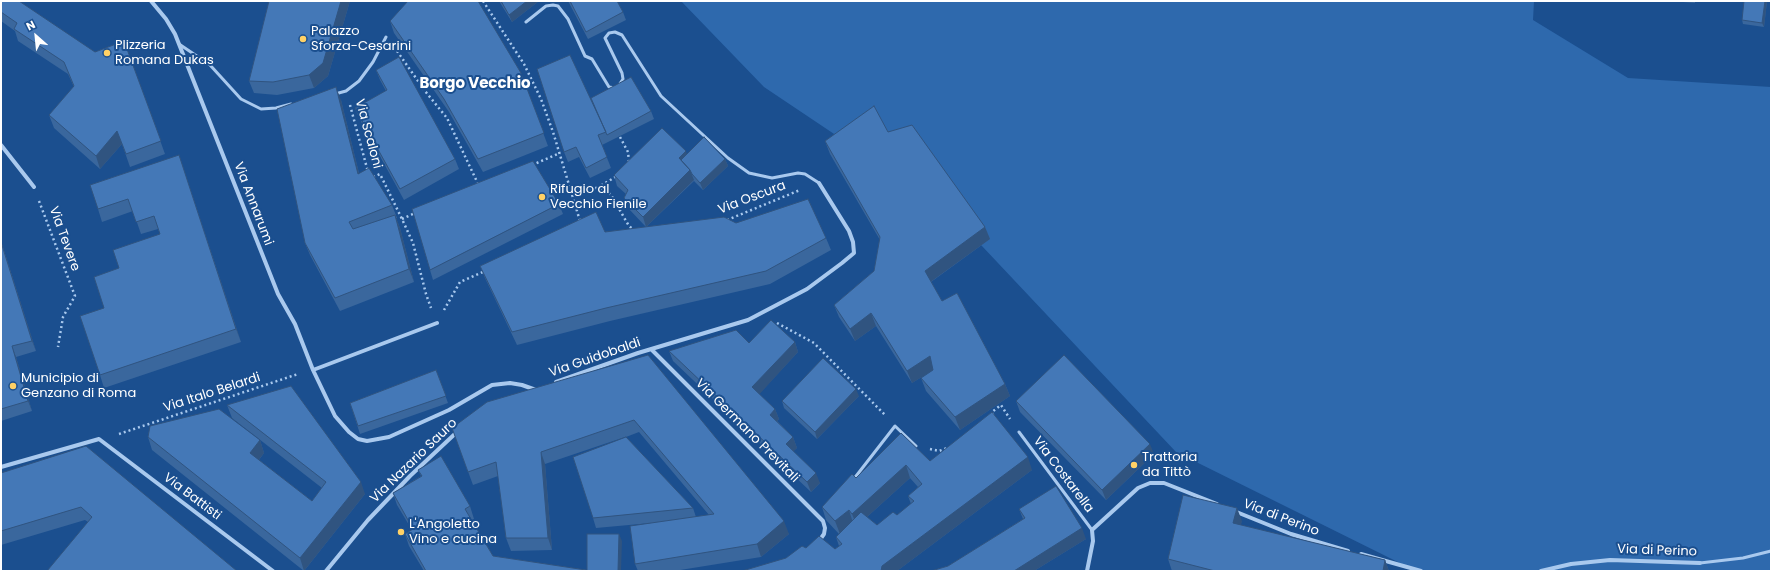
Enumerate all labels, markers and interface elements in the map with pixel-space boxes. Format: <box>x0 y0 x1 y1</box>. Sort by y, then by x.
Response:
north arrow <box>16 16 56 56</box>
text: N <box>23 16 38 34</box>
place label: Palazzo Sforza-Cesarini <box>311 24 411 55</box>
marker: Palazzo Sforza-Cesarini <box>298 34 308 44</box>
place label: PIizzeria Romana Dukas <box>115 38 214 69</box>
marker: PIizzeria Romana Dukas <box>102 48 112 58</box>
district label: Borgo Vecchio <box>419 75 531 93</box>
street label: Via Scaloni <box>351 97 385 171</box>
street label: Via Annarumi <box>230 160 276 248</box>
street label: Via Oscura <box>716 178 788 218</box>
place label: Rifugio al Vecchio Fienile <box>550 182 647 213</box>
marker: Rifugio al Vecchio Fienile <box>537 192 547 202</box>
street label: Via Tevere <box>45 205 83 273</box>
street label: Via Guidobaldi <box>547 335 643 381</box>
street label: Via Italo Belardi <box>162 370 262 416</box>
place label: Municipio di Genzano di Roma <box>21 371 136 402</box>
street label: Via Germano Previtali <box>692 376 802 486</box>
marker: Municipio di Genzano di Roma <box>8 381 18 391</box>
street label: Via Nazario Sauro <box>367 416 461 506</box>
street label: Via Costarella <box>1029 434 1097 516</box>
place label: Trattoria da Tittò <box>1142 450 1197 481</box>
marker: Trattoria da Tittò <box>1129 460 1139 470</box>
street label: Via Battisti <box>160 470 224 524</box>
street label: Via di Perino <box>1241 496 1321 540</box>
place label: L'Angoletto Vino e cucina <box>409 517 497 548</box>
marker: L'Angoletto Vino e cucina <box>396 527 406 537</box>
street label: Via di Perino <box>1617 542 1697 560</box>

